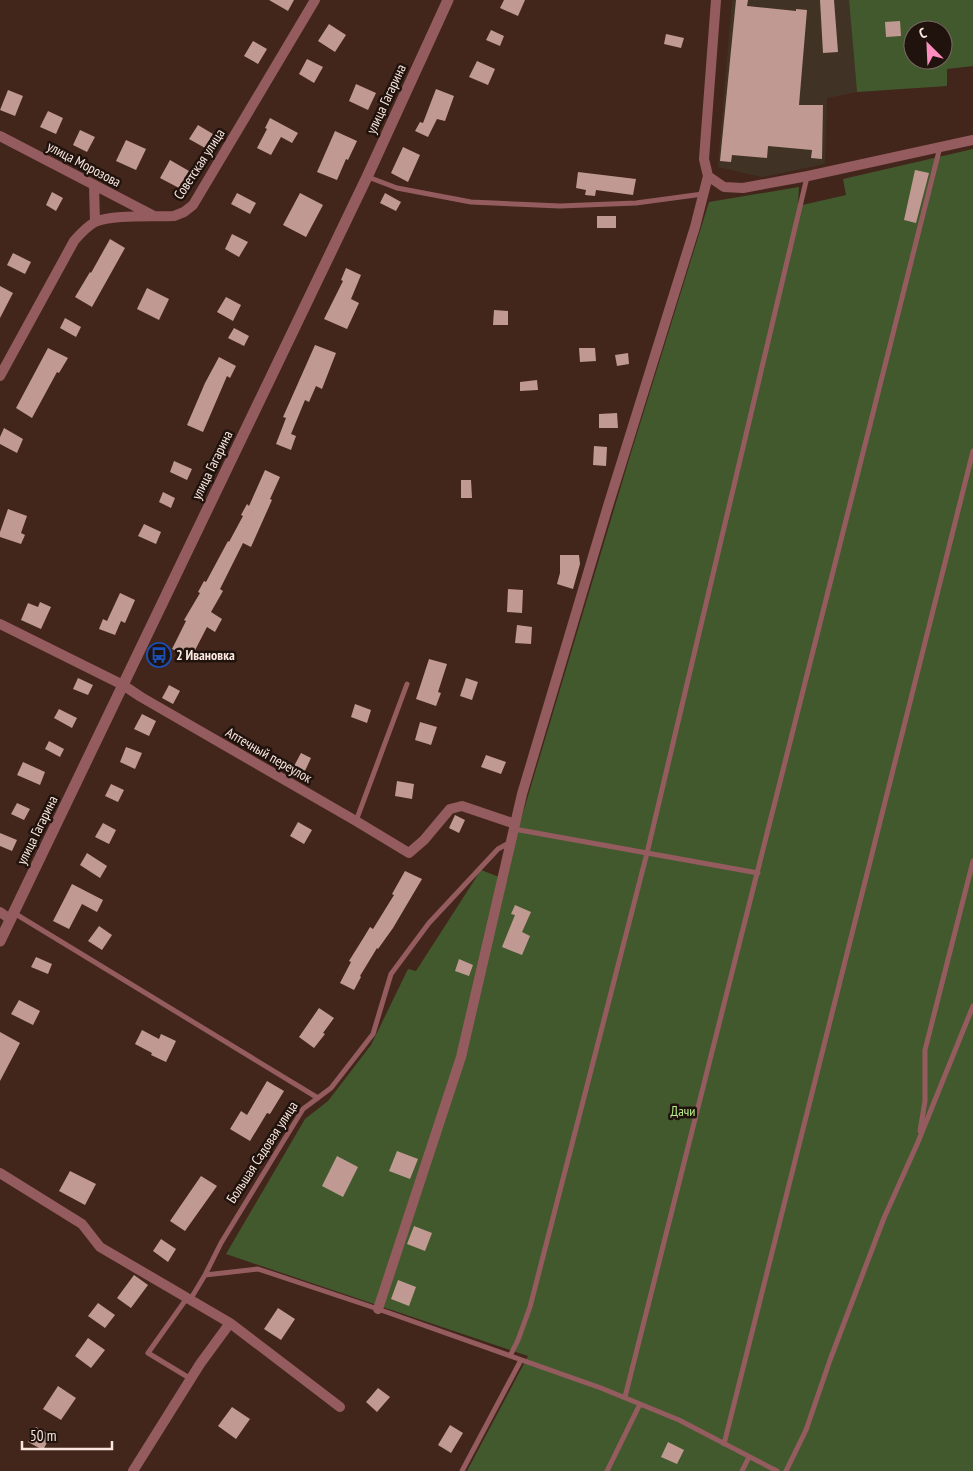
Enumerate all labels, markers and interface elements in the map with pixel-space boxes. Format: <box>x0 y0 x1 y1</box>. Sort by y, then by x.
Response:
north arrow <box>903 20 953 70</box>
text: С <box>916 23 930 43</box>
street label: улица Гагарина <box>362 61 410 137</box>
street label: Советская улица <box>169 125 229 203</box>
street label: улица Морозова <box>44 137 124 191</box>
street label: улица Гагарина <box>188 427 236 503</box>
bus stop icon: 2 Ивановка <box>146 642 172 668</box>
place label: 2 Ивановка <box>176 646 235 664</box>
street label: Аптечный переулок <box>223 723 316 787</box>
street label: улица Гагарина <box>13 792 61 868</box>
street label: Большая Садовая улица <box>222 1098 302 1206</box>
park label: Дачи <box>671 1102 695 1120</box>
scale bar <box>22 1418 112 1450</box>
text: 50 m <box>30 1426 56 1445</box>

